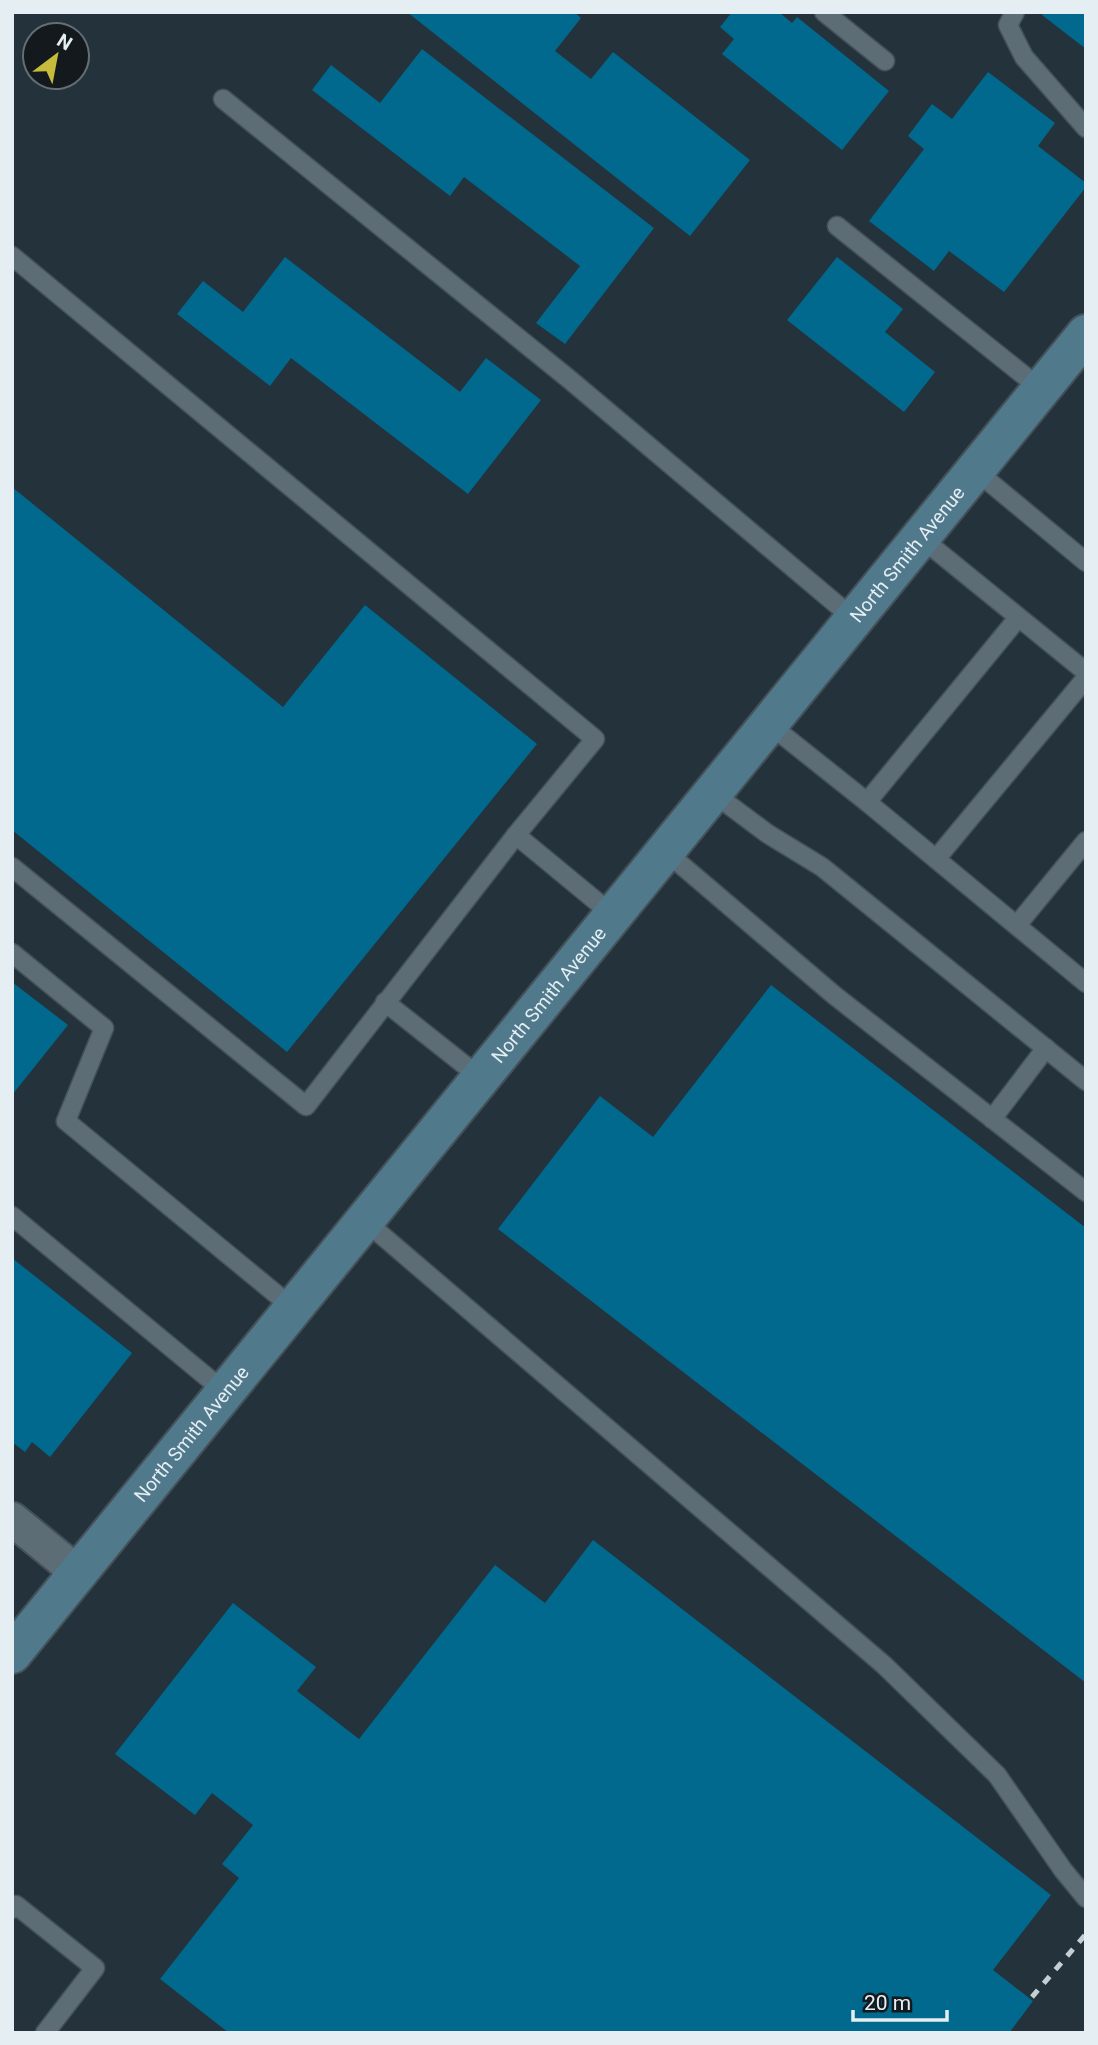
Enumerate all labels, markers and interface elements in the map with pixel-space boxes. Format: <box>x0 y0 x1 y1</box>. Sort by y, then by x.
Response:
north arrow <box>21 21 91 91</box>
text: N <box>53 29 77 55</box>
street label: North Smith Avenue <box>845 482 970 627</box>
street label: North Smith Avenue <box>487 922 611 1068</box>
street label: North Smith Avenue <box>129 1361 254 1507</box>
scale bar <box>853 1979 948 2023</box>
text: 20 m <box>864 1991 911 2015</box>

